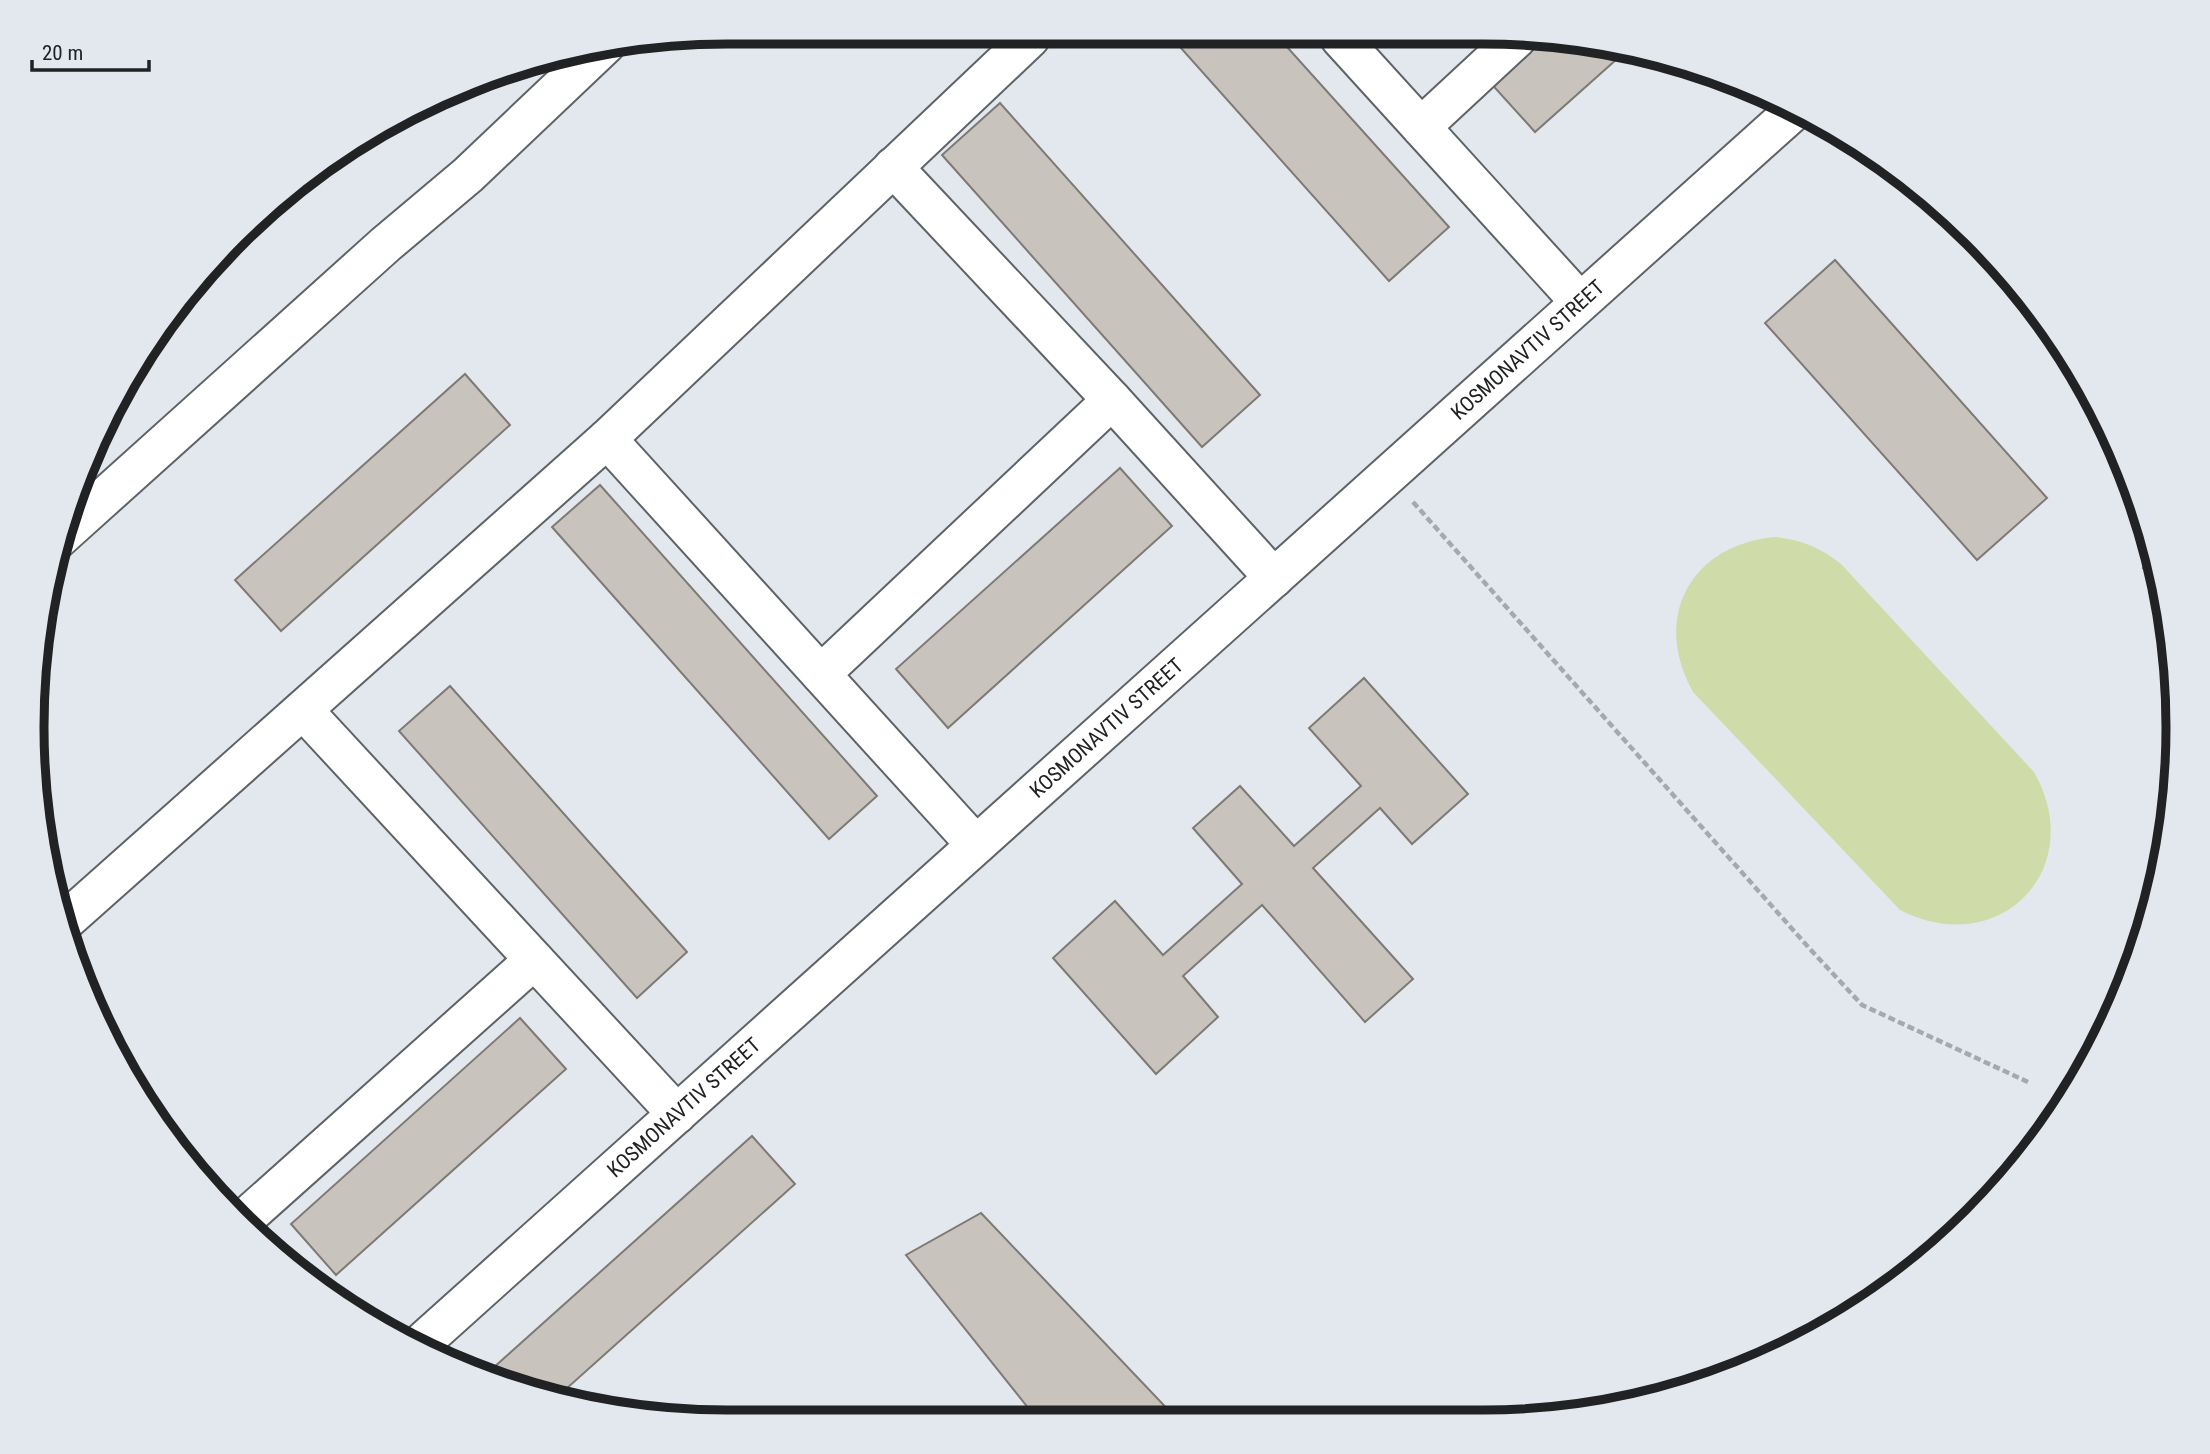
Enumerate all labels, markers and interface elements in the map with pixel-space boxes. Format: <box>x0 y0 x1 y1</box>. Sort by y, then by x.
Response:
scale bar <box>32 28 149 72</box>
text: 20 m <box>42 41 83 65</box>
street label: KOSMONAVTIV STREET <box>1446 275 1609 425</box>
street label: KOSMONAVTIV STREET <box>1025 653 1188 803</box>
street label: KOSMONAVTIV STREET <box>602 1033 765 1182</box>

